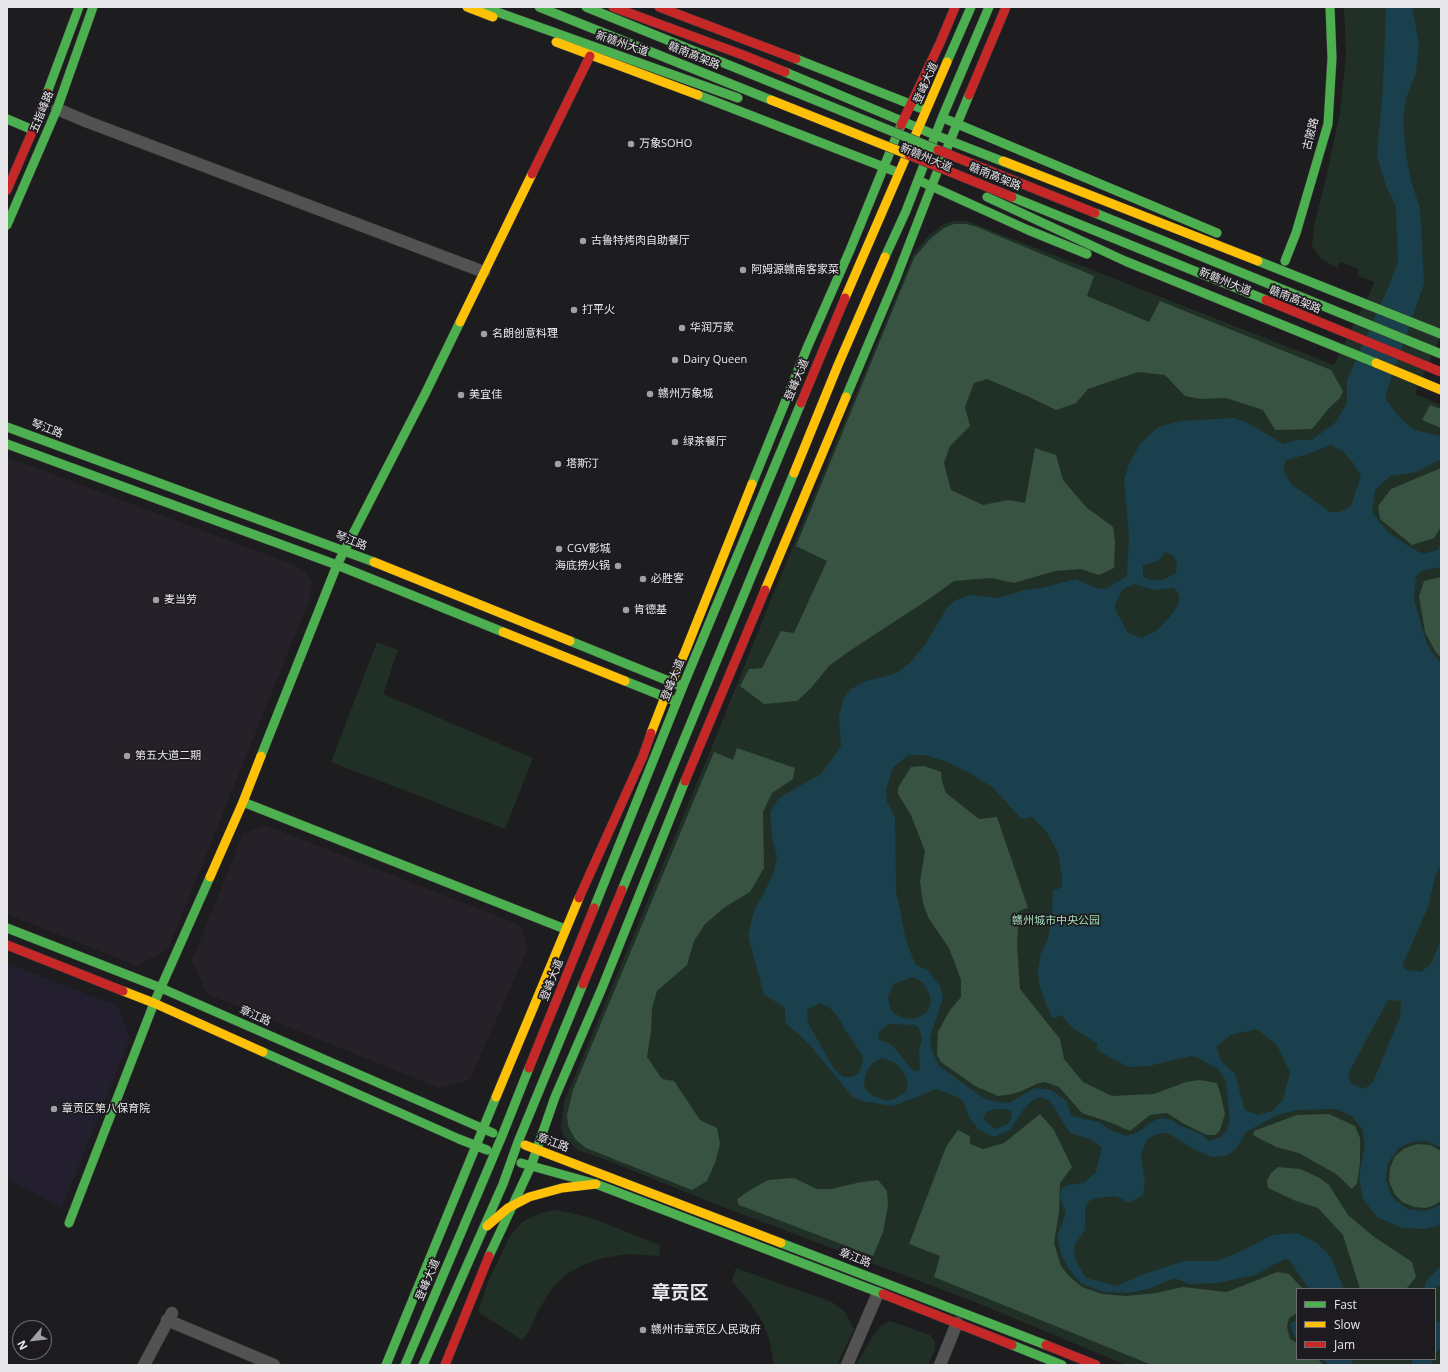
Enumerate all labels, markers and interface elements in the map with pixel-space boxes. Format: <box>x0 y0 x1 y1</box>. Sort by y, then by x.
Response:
street label: 新赣州大道 <box>594 29 650 59</box>
street label: 赣南高架路 <box>666 40 722 72</box>
street label: 登峰大道 <box>911 60 941 106</box>
street label: 五指峰路 <box>28 89 56 135</box>
street label: 古陂路 <box>1301 116 1321 152</box>
place label: 万象SOHO <box>639 137 692 151</box>
marker: 万象SOHO <box>626 139 636 149</box>
street label: 新赣州大道 <box>898 141 954 175</box>
street label: 赣南高架路 <box>967 161 1023 193</box>
place label: 古鲁特烤肉自助餐厅 <box>591 234 690 248</box>
marker: 古鲁特烤肉自助餐厅 <box>578 236 588 246</box>
place label: 阿姆源赣南客家菜 <box>751 263 839 277</box>
marker: 阿姆源赣南客家菜 <box>738 265 748 275</box>
street label: 新赣州大道 <box>1197 266 1253 298</box>
street label: 赣南高架路 <box>1267 284 1323 316</box>
place label: 打平火 <box>582 303 615 317</box>
marker: 打平火 <box>569 305 579 315</box>
place label: 华润万家 <box>690 321 734 335</box>
marker: 华润万家 <box>677 323 687 333</box>
place label: 名朗创意料理 <box>492 327 558 341</box>
marker: 名朗创意料理 <box>479 329 489 339</box>
place label: Dairy Queen <box>683 353 747 367</box>
marker: Dairy Queen <box>670 355 680 365</box>
street label: 登峰大道 <box>782 357 812 403</box>
place label: 赣州万象城 <box>658 387 713 401</box>
place label: 美宜佳 <box>469 388 502 402</box>
marker: 赣州万象城 <box>645 389 655 399</box>
marker: 美宜佳 <box>456 390 466 400</box>
street label: 琴江路 <box>29 417 65 441</box>
place label: 绿茶餐厅 <box>683 435 727 449</box>
marker: 绿茶餐厅 <box>670 437 680 447</box>
place label: 塔斯汀 <box>566 457 599 471</box>
marker: 塔斯汀 <box>553 459 563 469</box>
street label: 琴江路 <box>333 529 369 553</box>
place label: CGV影城 <box>567 542 610 556</box>
marker: CGV影城 <box>554 544 564 554</box>
place label: 海底捞火锅 <box>555 559 610 573</box>
marker: 海底捞火锅 <box>613 561 623 571</box>
place label: 必胜客 <box>651 572 684 586</box>
marker: 必胜客 <box>638 574 648 584</box>
place label: 麦当劳 <box>164 593 197 607</box>
marker: 麦当劳 <box>151 595 161 605</box>
place label: 肯德基 <box>634 603 667 617</box>
marker: 肯德基 <box>621 605 631 615</box>
street label: 登峰大道 <box>659 657 687 703</box>
place label: 第五大道二期 <box>135 749 201 763</box>
marker: 第五大道二期 <box>122 751 132 761</box>
park label: 赣州城市中央公园 <box>1012 914 1100 928</box>
street label: 登峰大道 <box>538 957 566 1003</box>
street label: 章江路 <box>237 1003 273 1029</box>
place label: 章贡区第八保育院 <box>62 1102 150 1116</box>
marker: 章贡区第八保育院 <box>49 1104 59 1114</box>
street label: 章江路 <box>535 1131 571 1155</box>
street label: 章江路 <box>837 1246 873 1270</box>
street label: 登峰大道 <box>413 1257 443 1303</box>
district label: 章贡区 <box>652 1283 708 1305</box>
legend <box>1296 1288 1436 1360</box>
text: Fast <box>1334 1296 1357 1313</box>
text: Slow <box>1334 1316 1360 1333</box>
north arrow <box>12 1320 52 1360</box>
place label: 赣州市章贡区人民政府 <box>651 1323 761 1337</box>
marker: 赣州市章贡区人民政府 <box>638 1325 648 1335</box>
text: Jam <box>1334 1336 1355 1353</box>
text: N <box>13 1338 31 1353</box>

